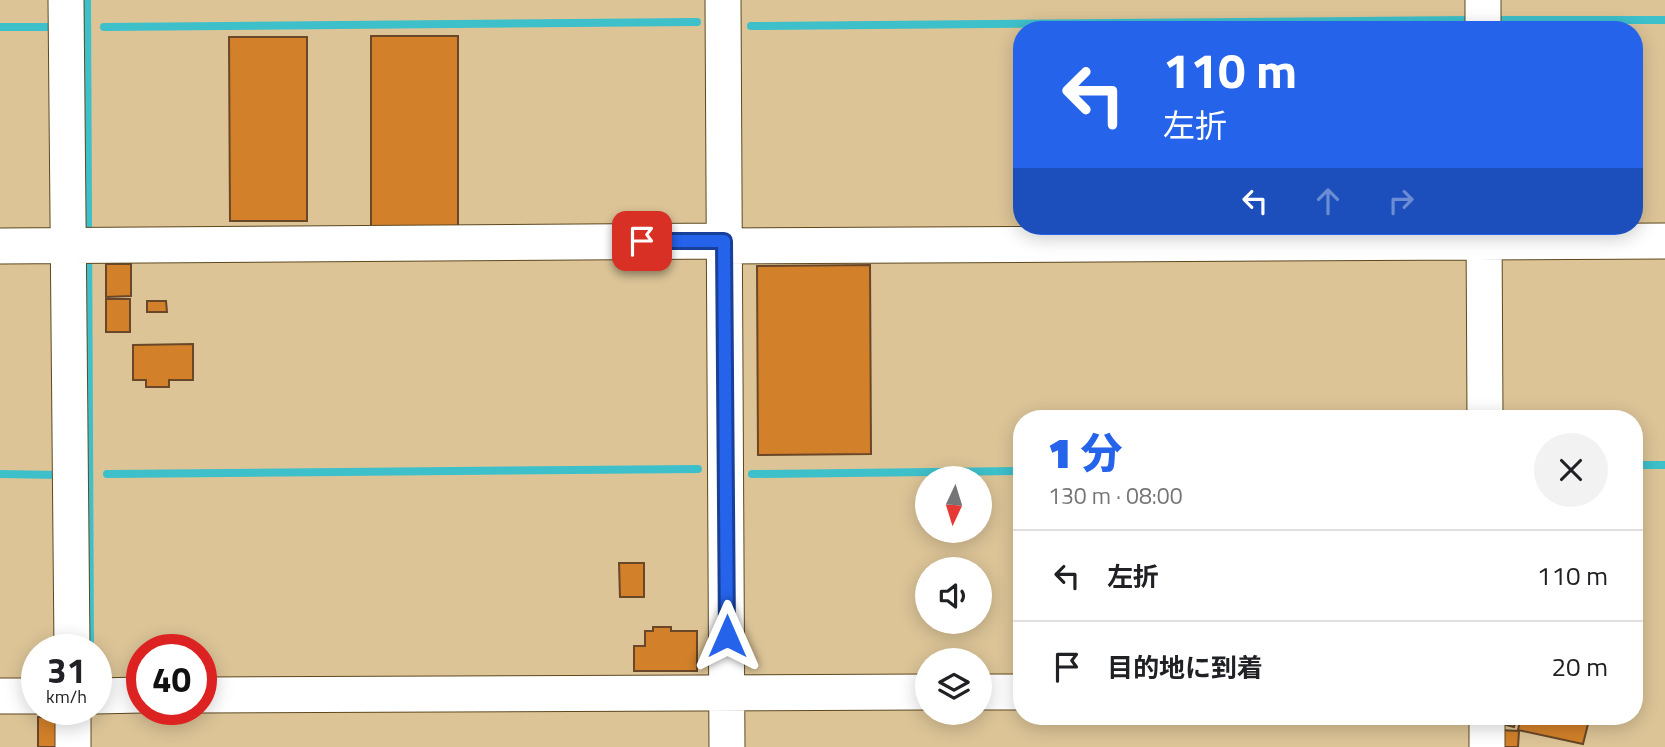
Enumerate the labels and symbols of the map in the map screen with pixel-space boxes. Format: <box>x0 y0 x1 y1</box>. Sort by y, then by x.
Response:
pin <box>612 211 672 271</box>
north arrow <box>915 466 992 542</box>
position arrow <box>690 599 764 673</box>
speed limit sign: 40 <box>126 634 217 725</box>

